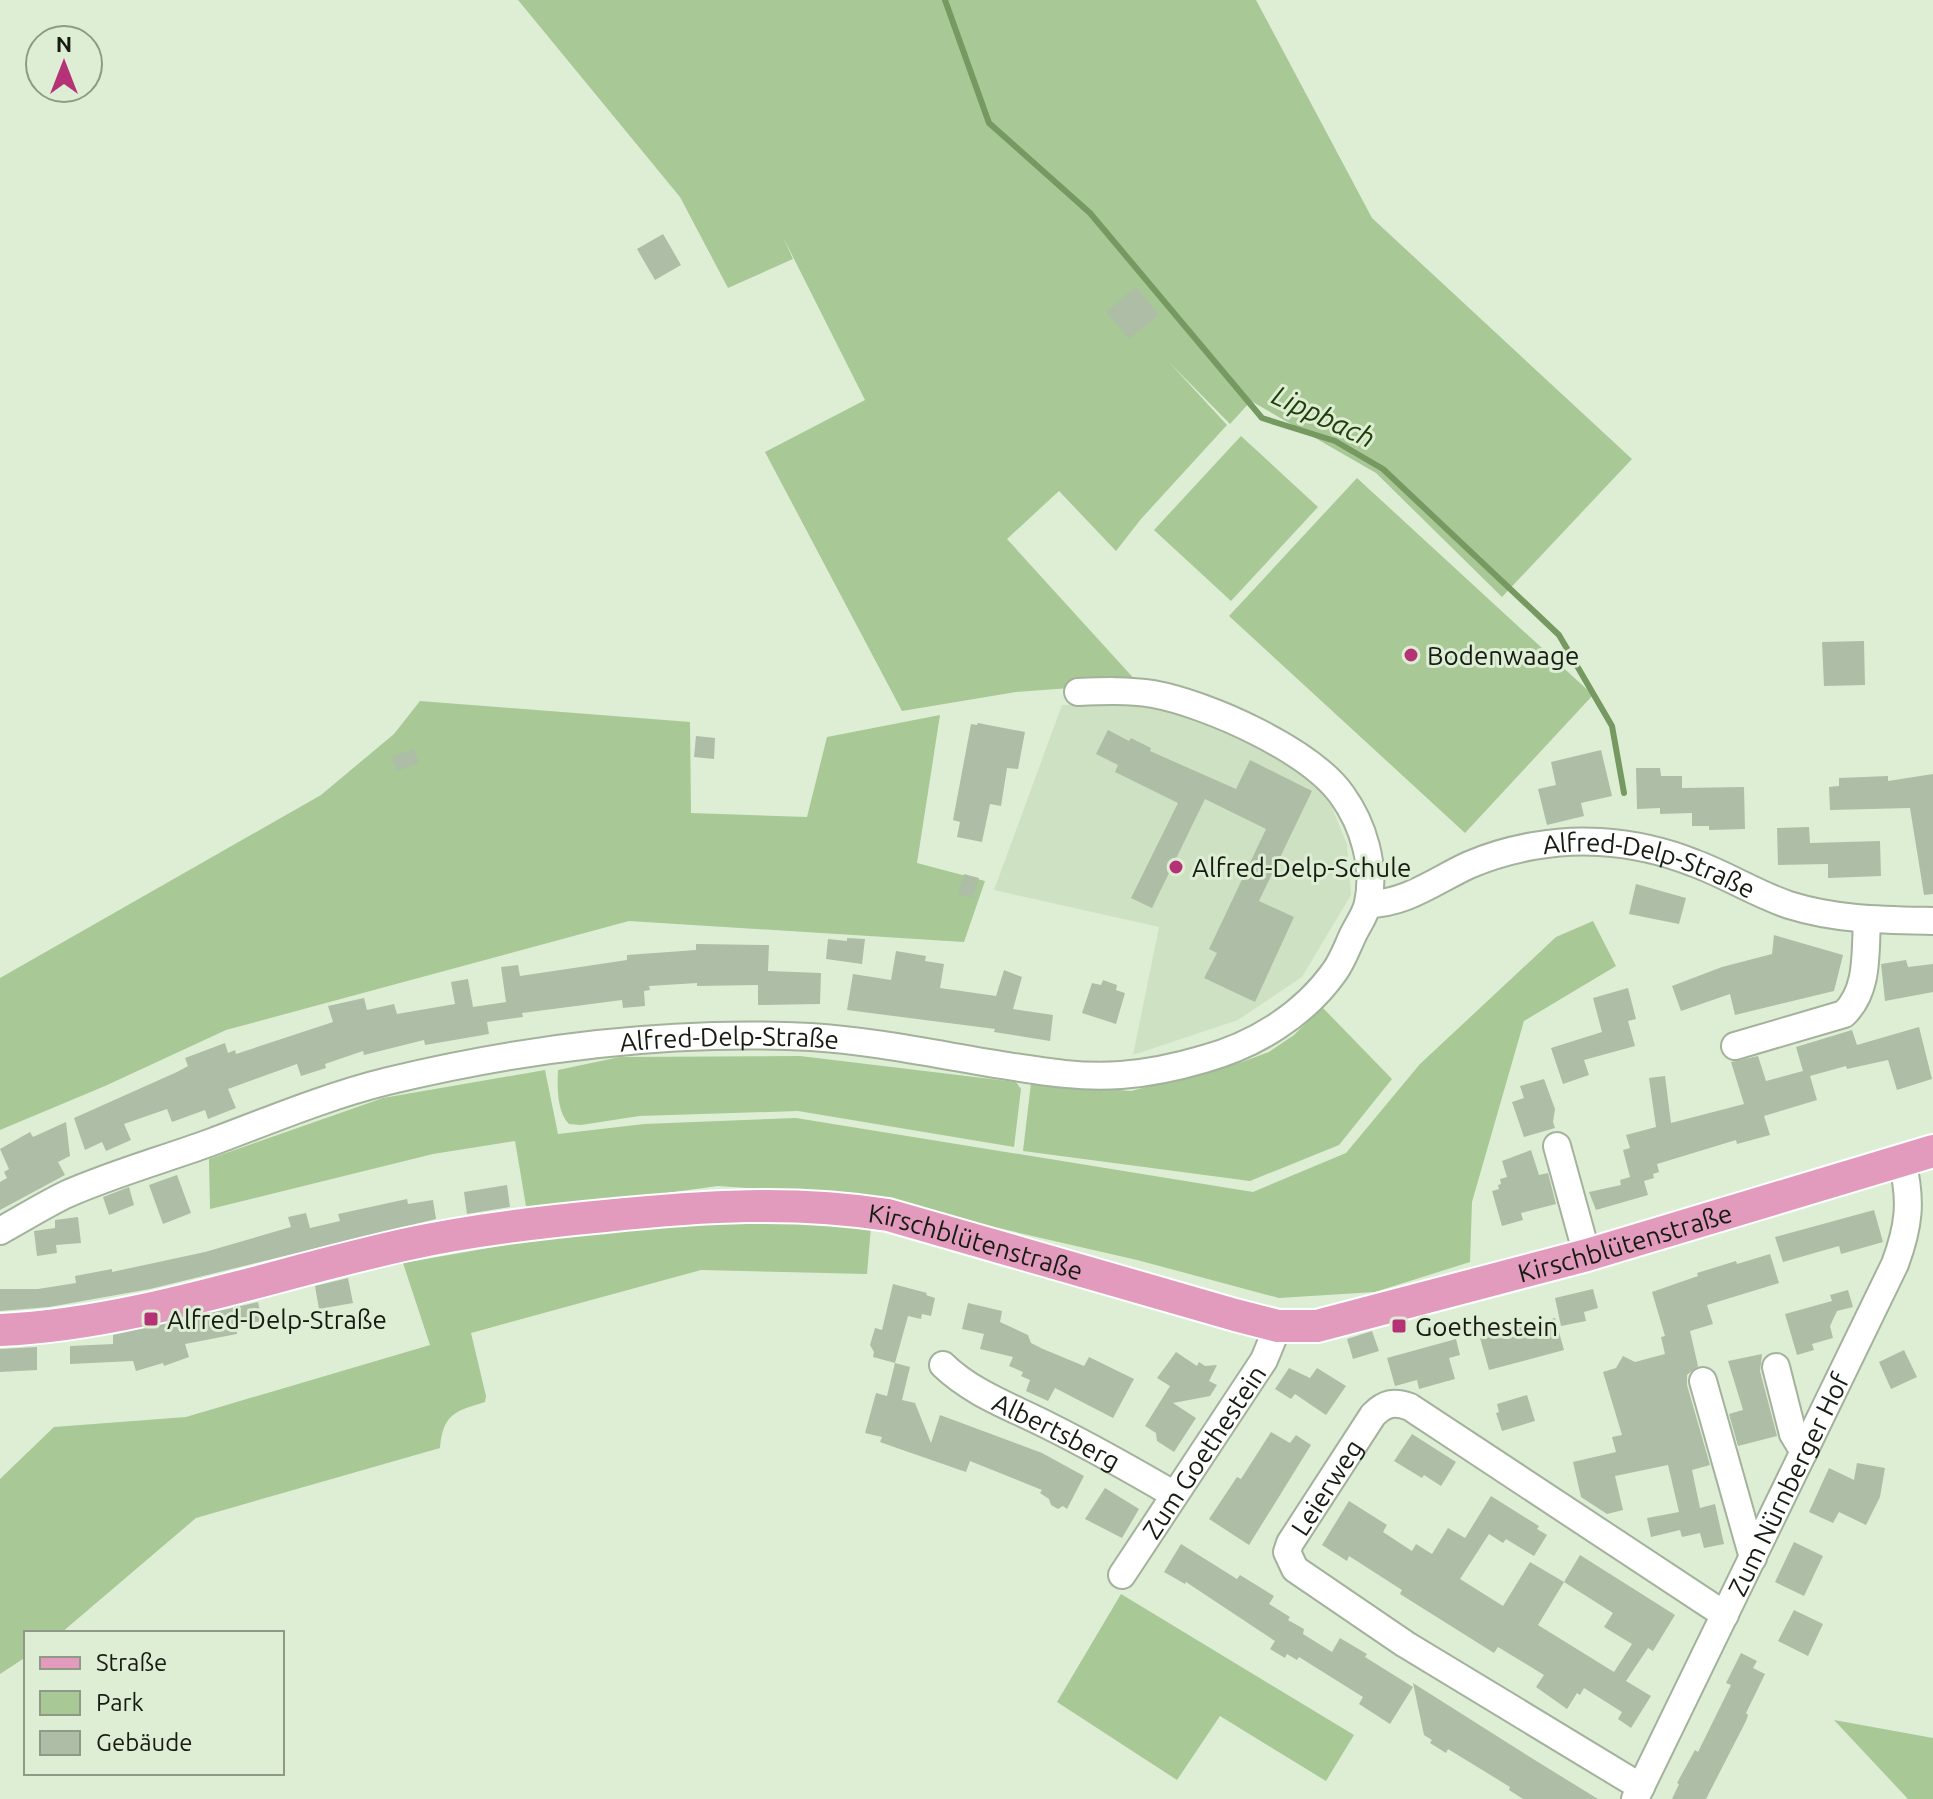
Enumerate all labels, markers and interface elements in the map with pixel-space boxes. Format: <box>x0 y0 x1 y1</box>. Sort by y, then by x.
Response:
north arrow <box>24 24 104 104</box>
text: N <box>56 31 72 56</box>
water label: Lippbach <box>1268 379 1380 453</box>
place label: Bodenwaage <box>1427 641 1579 670</box>
marker: Bodenwaage <box>1402 646 1420 664</box>
street label: Alfred-Delp-Straße <box>1541 827 1760 903</box>
place label: Alfred-Delp-Schule <box>1192 853 1411 882</box>
marker: Alfred-Delp-Schule <box>1167 858 1185 876</box>
street label: Alfred-Delp-Straße <box>618 1021 840 1056</box>
street label: Kirschblütenstraße <box>867 1198 1086 1285</box>
street label: Kirschblütenstraße <box>1514 1198 1735 1287</box>
place label: Alfred-Delp-Straße <box>167 1305 387 1334</box>
marker: Alfred-Delp-Straße <box>142 1310 160 1328</box>
place label: Goethestein <box>1415 1312 1558 1341</box>
marker: Goethestein <box>1390 1317 1408 1335</box>
street label: Zum Goethestein <box>1136 1360 1271 1543</box>
street label: Zum Nürnberger Hof <box>1722 1367 1855 1600</box>
street label: Albertsberg <box>988 1387 1126 1476</box>
street label: Leierweg <box>1285 1434 1368 1540</box>
legend <box>24 1631 284 1775</box>
text: Straße <box>96 1649 167 1676</box>
text: Park <box>96 1689 144 1716</box>
text: Gebäude <box>96 1729 193 1756</box>

